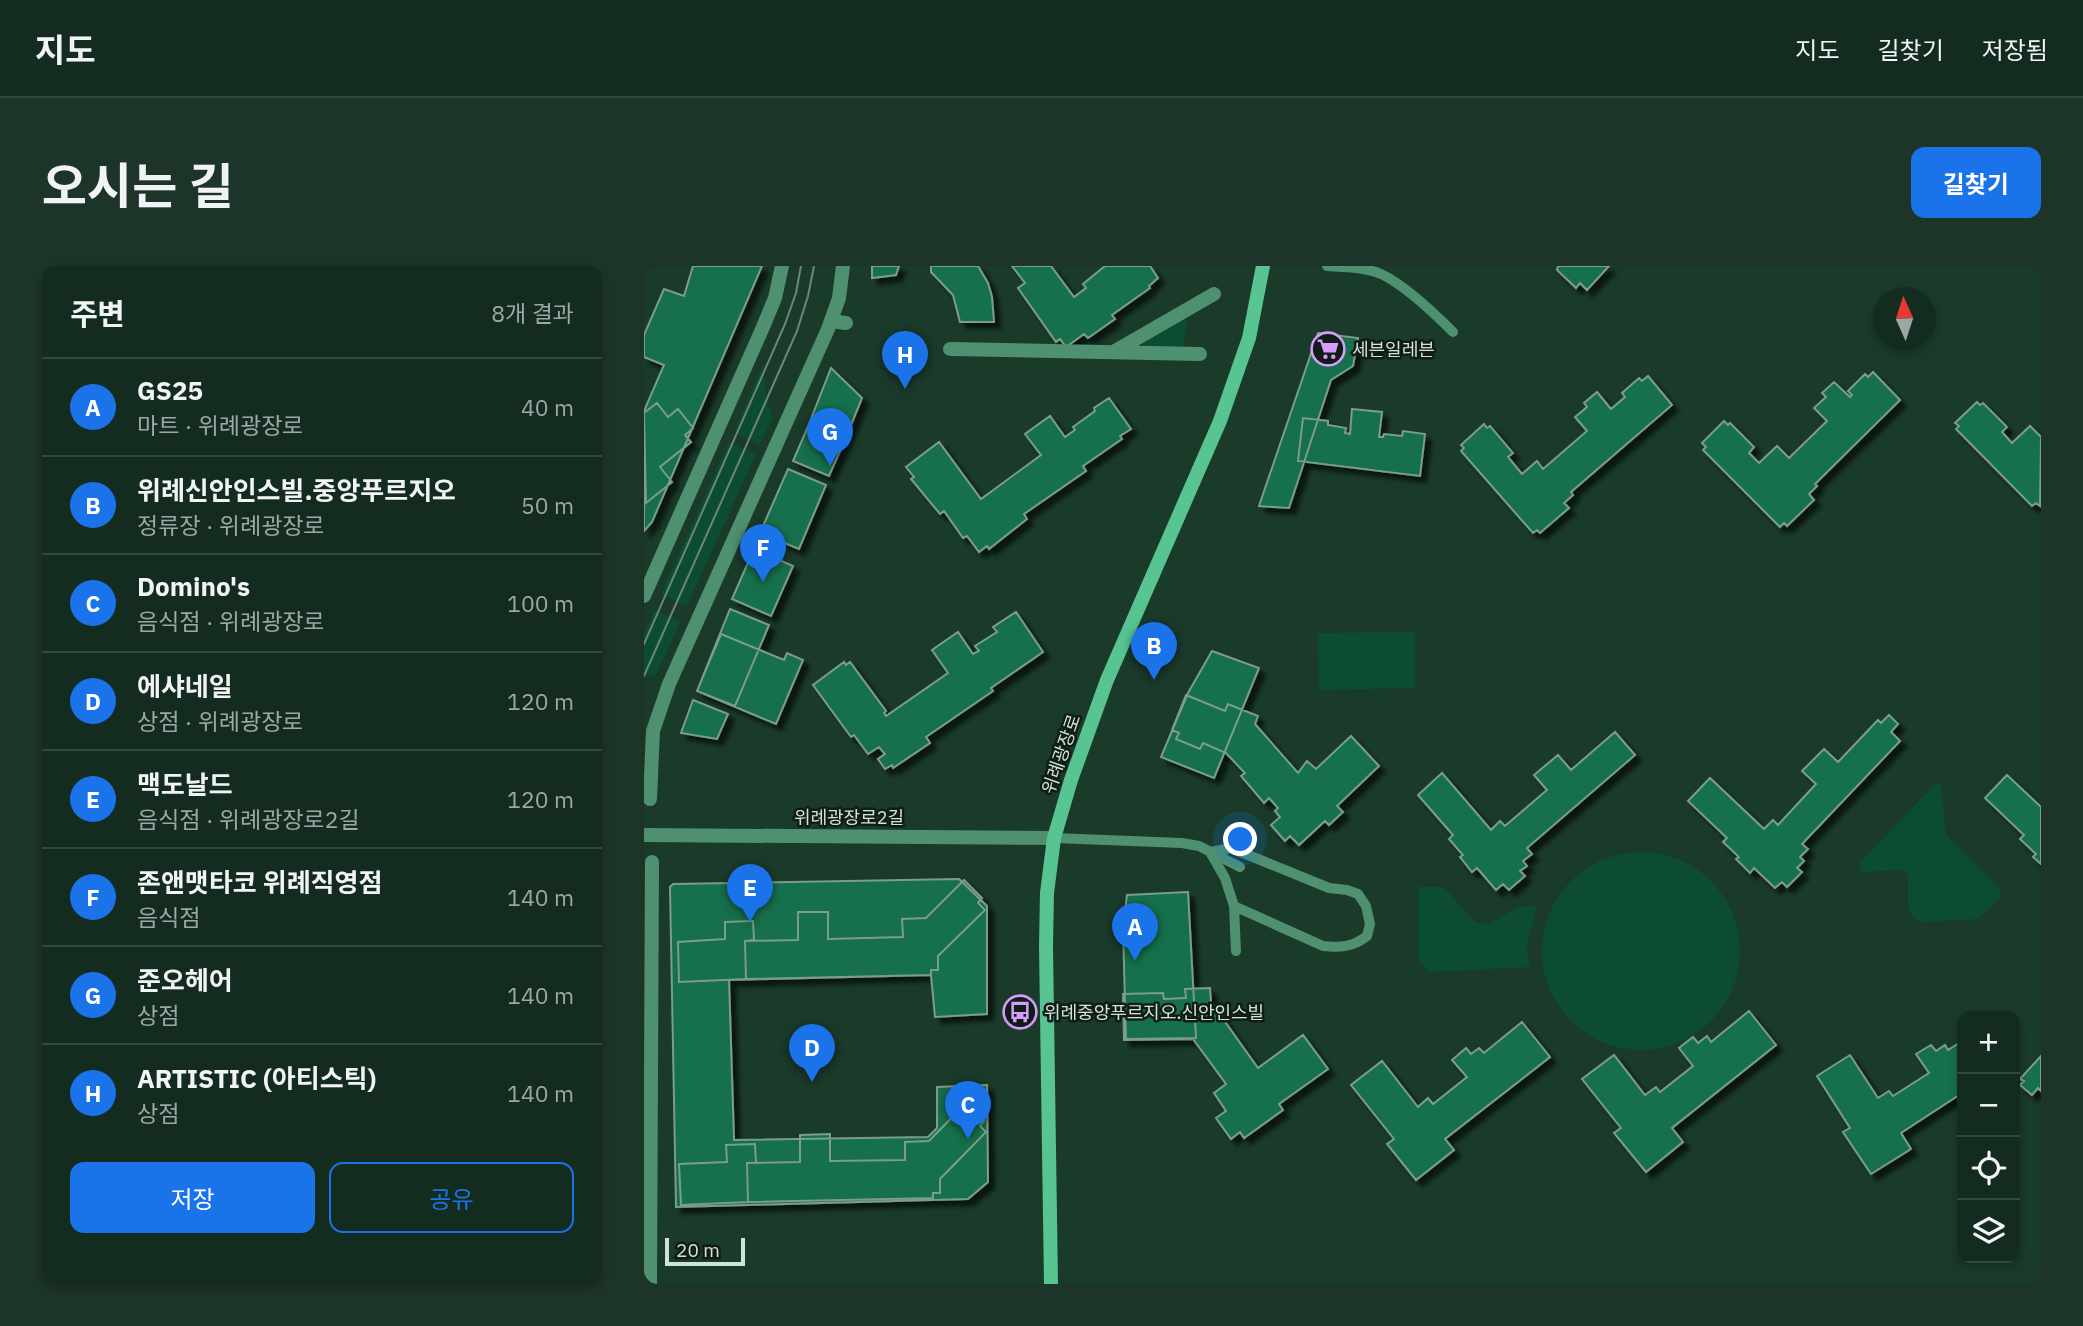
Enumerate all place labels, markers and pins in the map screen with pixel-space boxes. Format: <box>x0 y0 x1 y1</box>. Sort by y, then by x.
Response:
supermarket icon: 세븐일레븐 <box>1309 330 1347 368</box>
pin: H <box>882 331 928 389</box>
place label: 세븐일레븐 <box>1352 338 1435 361</box>
pin: G <box>807 408 853 466</box>
pin: F <box>740 524 786 582</box>
pin: B <box>1131 622 1177 680</box>
pin: E <box>727 864 773 922</box>
pin: A <box>1112 903 1158 961</box>
bus stop icon: 위례중앙푸르지오.신안인스빌 <box>1001 993 1039 1031</box>
place label: 위례중앙푸르지오.신안인스빌 <box>1044 1001 1264 1024</box>
pin: D <box>789 1024 835 1082</box>
pin: C <box>945 1081 991 1139</box>

